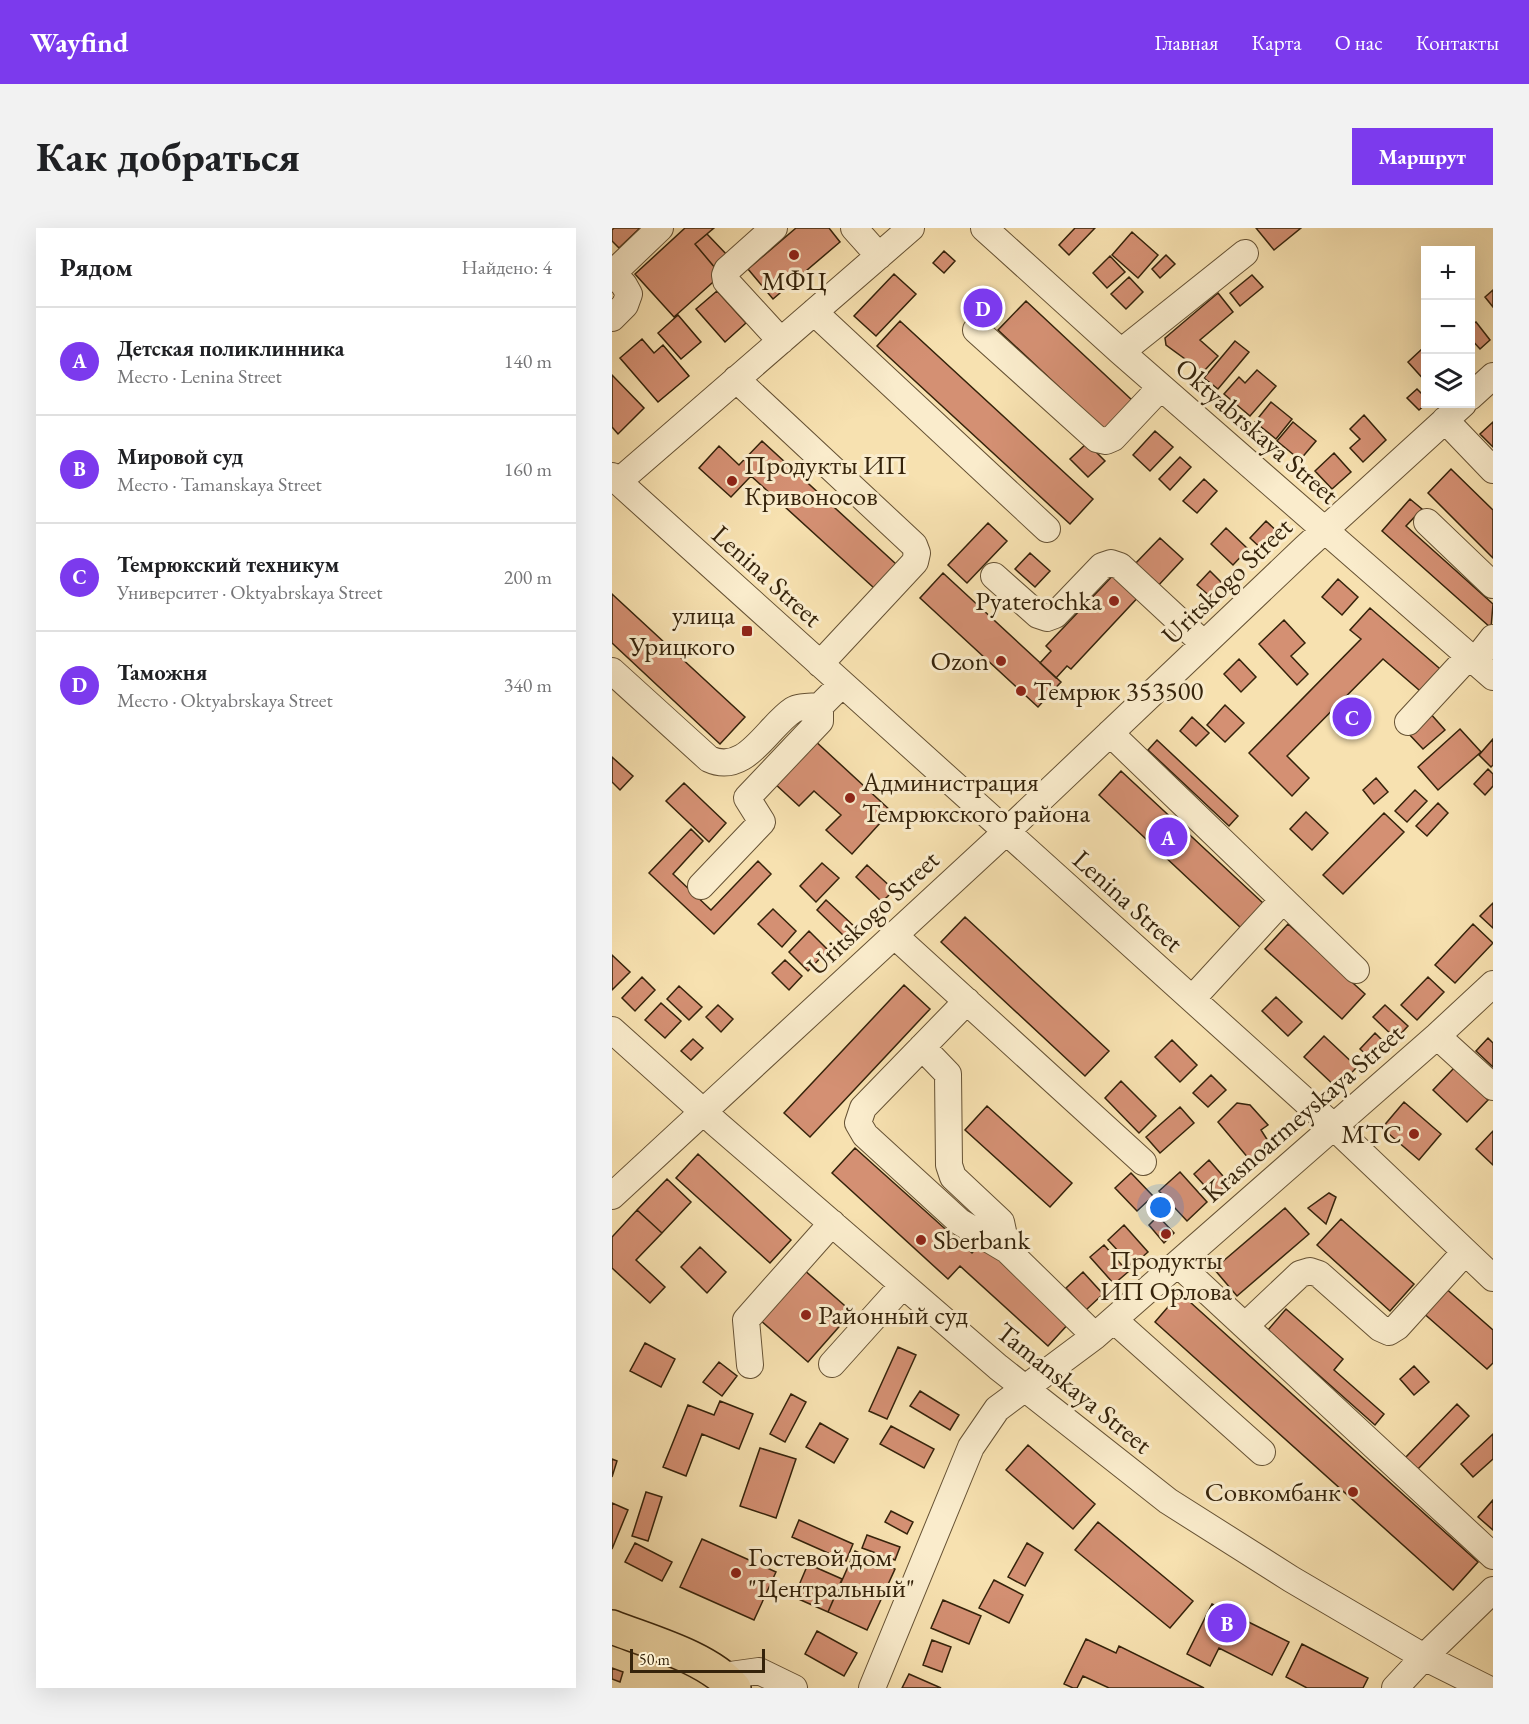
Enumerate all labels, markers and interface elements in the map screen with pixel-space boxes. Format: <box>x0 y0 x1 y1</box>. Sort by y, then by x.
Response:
text: Wayfind <box>30 24 128 60</box>
text: Главная <box>1154 29 1218 56</box>
text: Карта <box>1251 29 1302 56</box>
text: О нас <box>1335 29 1383 56</box>
text: Контакты <box>1416 29 1499 56</box>
button: Маршрут <box>1352 128 1493 185</box>
text: Как добраться <box>36 129 300 184</box>
map controls <box>1421 246 1475 408</box>
button: + <box>1421 246 1475 300</box>
marker: МФЦ <box>787 248 801 262</box>
text: Рядом <box>60 250 133 284</box>
text: Найдено: 4 <box>461 254 552 280</box>
place label: МФЦ <box>761 263 827 298</box>
pin: D <box>964 286 1003 331</box>
button: − <box>1421 300 1475 354</box>
text: Детская поликлинника <box>117 334 344 363</box>
text: A <box>72 348 87 374</box>
text: 140 m <box>504 348 552 374</box>
street label: Oktyabrskaya Street <box>1168 350 1347 512</box>
button: layers <box>1421 354 1475 408</box>
text: Место · Lenina Street <box>117 363 282 389</box>
text: Мировой суд <box>117 442 243 471</box>
place label: Продукты ИП Кривоносов <box>744 447 907 513</box>
text: B <box>73 456 86 482</box>
text: 160 m <box>504 456 552 482</box>
text: Место · Tamanskaya Street <box>117 471 322 497</box>
marker: Продукты ИП Кривоносов <box>725 474 739 488</box>
street label: Uritskogo Street <box>1154 509 1300 652</box>
street label: Lenina Street <box>705 517 830 635</box>
text: Темрюкский техникум <box>117 550 339 579</box>
text: C <box>72 564 87 590</box>
text: 200 m <box>504 564 552 590</box>
text: Университет · Oktyabrskaya Street <box>117 579 383 605</box>
place label: Pyaterochka <box>975 583 1102 618</box>
marker: Pyaterochka <box>1107 594 1121 608</box>
place label: улица Урицкого <box>628 597 735 663</box>
marker: улица Урицкого <box>740 624 754 638</box>
place label: Ozon <box>931 643 989 678</box>
marker: Ozon <box>994 654 1008 668</box>
text: Таможня <box>117 658 207 687</box>
text: D <box>72 672 87 698</box>
text: 340 m <box>504 672 552 698</box>
place label: Темрюк 353500 <box>1033 673 1204 708</box>
marker: Темрюк 353500 <box>1014 684 1028 698</box>
text: Место · Oktyabrskaya Street <box>117 687 333 713</box>
pin: C <box>1332 694 1372 740</box>
place label: Администрация Темрюкского района <box>861 764 1090 830</box>
marker: Администрация Темрюкского района <box>843 791 857 805</box>
pin: A <box>1148 814 1188 860</box>
street label: Uritskogo Street <box>799 842 947 983</box>
street label: Lenina Street <box>1066 842 1191 960</box>
street label: Krasnoarmeyskaya Street <box>1195 1015 1411 1210</box>
place label: МТС <box>1341 1116 1402 1151</box>
marker: МТС <box>1407 1127 1421 1141</box>
your location <box>1146 1193 1175 1222</box>
place label: Sberbank <box>933 1222 1030 1257</box>
marker: Продукты ИП Орлова <box>1159 1227 1173 1241</box>
marker: Sberbank <box>914 1233 928 1247</box>
place label: Продукты ИП Орлова <box>1100 1242 1232 1308</box>
place label: Районный суд <box>818 1297 968 1332</box>
marker: Районный суд <box>799 1308 813 1322</box>
street label: Tamanskaya Street <box>989 1314 1160 1462</box>
place label: Совкомбанк <box>1205 1474 1341 1509</box>
marker: Совкомбанк <box>1346 1485 1360 1499</box>
place label: Гостевой дом "Центральный" <box>748 1539 915 1605</box>
marker: Гостевой дом "Центральный" <box>729 1566 743 1580</box>
pin: B <box>1208 1600 1246 1646</box>
scale bar <box>630 1646 765 1674</box>
text: 50 m <box>639 1649 670 1670</box>

